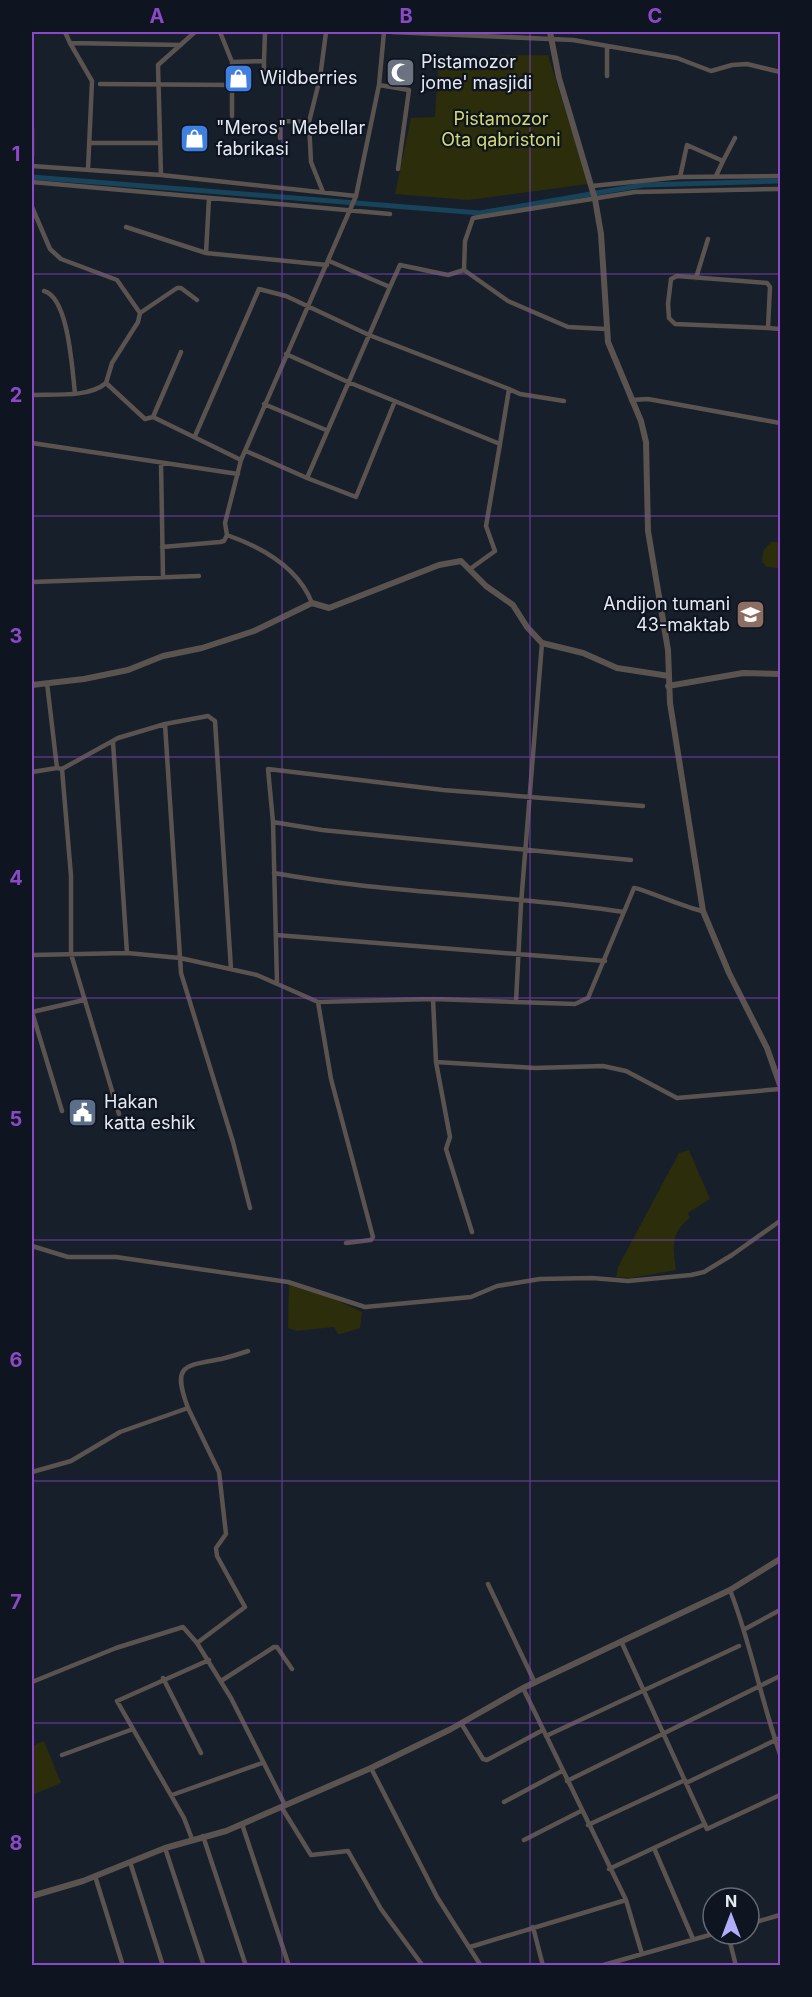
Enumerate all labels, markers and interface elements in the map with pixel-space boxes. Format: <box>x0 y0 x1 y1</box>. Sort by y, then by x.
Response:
text: A <box>150 4 165 28</box>
text: B <box>399 4 413 28</box>
text: C <box>648 4 662 28</box>
place label: Pistamozor jome' masjidi <box>420 51 532 93</box>
mosque icon: Pistamozor jome' masjidi <box>384 56 416 88</box>
shop icon: Wildberries <box>223 62 255 94</box>
place label: Wildberries <box>260 67 357 88</box>
park label: Pistamozor Ota qabristoni <box>441 108 561 150</box>
place label: "Meros" Mebellar fabrikasi <box>216 117 365 159</box>
shop icon: "Meros" Mebellar fabrikasi <box>179 122 211 154</box>
text: 1 <box>12 142 20 166</box>
text: 2 <box>10 383 22 407</box>
place label: Andijon tumani 43-maktab <box>603 593 730 635</box>
school or university icon: Andijon tumani 43-maktab <box>735 598 767 630</box>
text: 3 <box>10 624 22 648</box>
text: 4 <box>9 866 23 890</box>
place label: Hakan katta eshik <box>104 1091 196 1133</box>
public building icon: Hakan katta eshik <box>67 1096 99 1128</box>
text: 5 <box>10 1107 22 1131</box>
text: 6 <box>10 1348 23 1372</box>
text: 7 <box>10 1590 22 1614</box>
text: 8 <box>9 1831 23 1855</box>
north arrow <box>701 1886 761 1946</box>
text: N <box>725 1891 737 1911</box>

